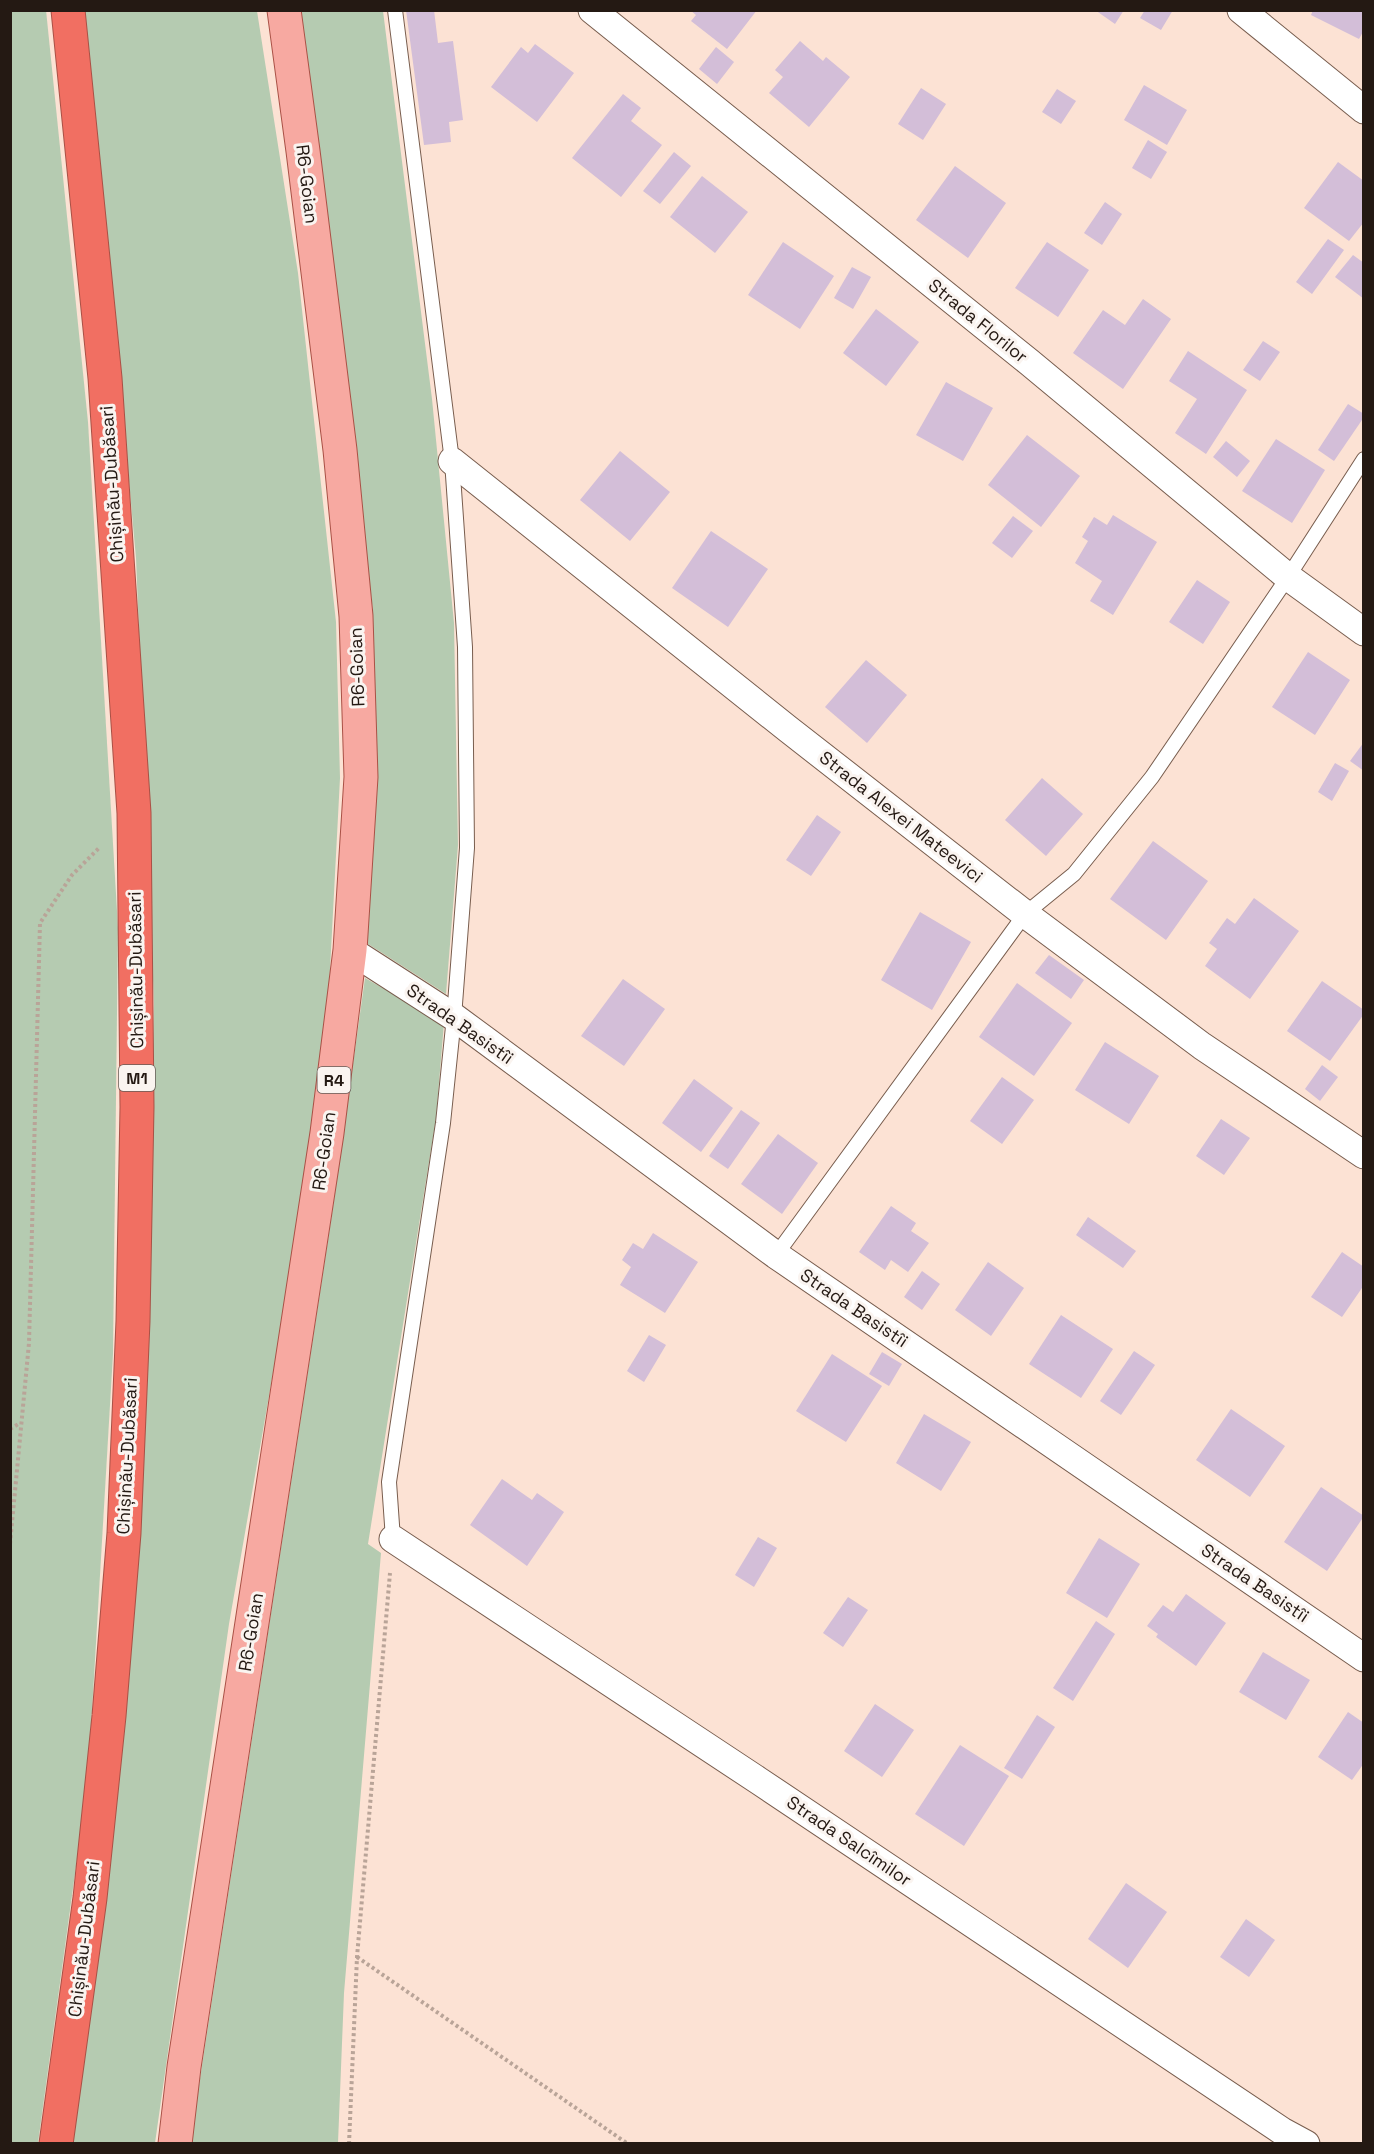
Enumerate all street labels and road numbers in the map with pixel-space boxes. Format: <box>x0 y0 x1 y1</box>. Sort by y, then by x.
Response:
street label: R6-Goian <box>291 143 324 225</box>
street label: Strada Florilor <box>924 274 1033 368</box>
street label: Chișinău-Dubăsari <box>95 405 128 563</box>
street label: R6-Goian <box>344 627 369 707</box>
street label: Strada Alexei Mateevici <box>815 746 988 888</box>
street label: Chișinău-Dubăsari <box>123 891 148 1049</box>
street label: Strada Basistîi <box>402 978 518 1069</box>
road number: M1 <box>119 1065 155 1091</box>
road number: R4 <box>318 1067 350 1093</box>
street label: R6-Goian <box>307 1110 340 1192</box>
street label: Strada Basistîi <box>796 1263 913 1352</box>
street label: Chișinău-Dubăsari <box>111 1377 142 1535</box>
street label: Strada Basistîi <box>1197 1538 1314 1627</box>
street label: R6-Goian <box>233 1591 268 1673</box>
street label: Strada Salcîmilor <box>782 1790 916 1891</box>
street label: Chișinău-Dubăsari <box>63 1860 104 2018</box>

